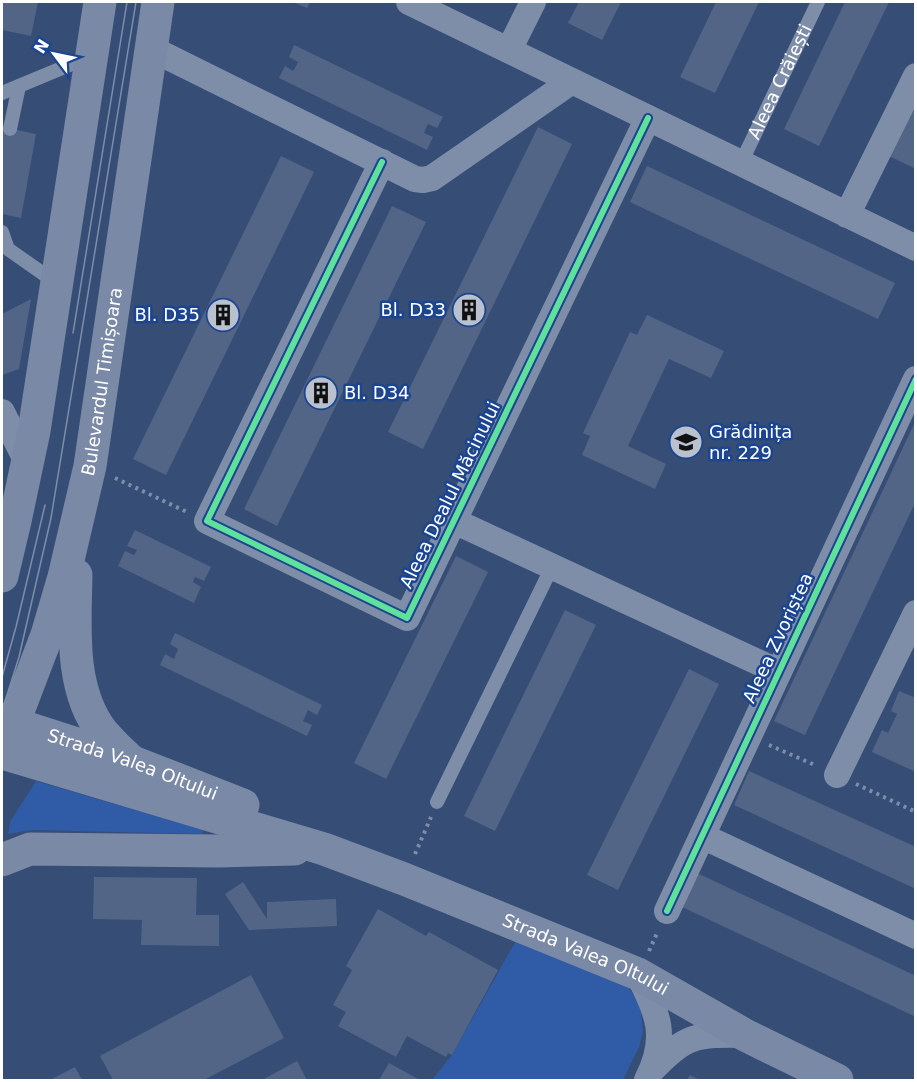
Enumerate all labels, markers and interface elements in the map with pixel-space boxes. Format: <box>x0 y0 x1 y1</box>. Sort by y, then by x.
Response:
street label: Aleea Crăiești <box>743 21 816 142</box>
north arrow <box>24 24 84 84</box>
text: N <box>30 36 53 57</box>
street label: Bulevardul Timișoara <box>77 286 126 478</box>
building icon: Bl. D33 <box>451 292 487 328</box>
building icon: Bl. D35 <box>205 297 241 333</box>
place label: Bl. D33 <box>380 299 446 320</box>
place label: Bl. D35 <box>134 304 200 325</box>
building icon: Bl. D34 <box>303 375 339 411</box>
place label: Bl. D34 <box>344 382 410 403</box>
street label: Aleea Dealul Măcinului <box>395 398 504 592</box>
place label: Grădinița nr. 229 <box>709 421 792 463</box>
school or university icon: Grădinița nr. 229 <box>668 424 704 460</box>
street label: Aleea Zvoriștea <box>738 569 817 706</box>
street label: Strada Valea Oltului <box>45 724 221 804</box>
street label: Strada Valea Oltului <box>499 909 673 999</box>

